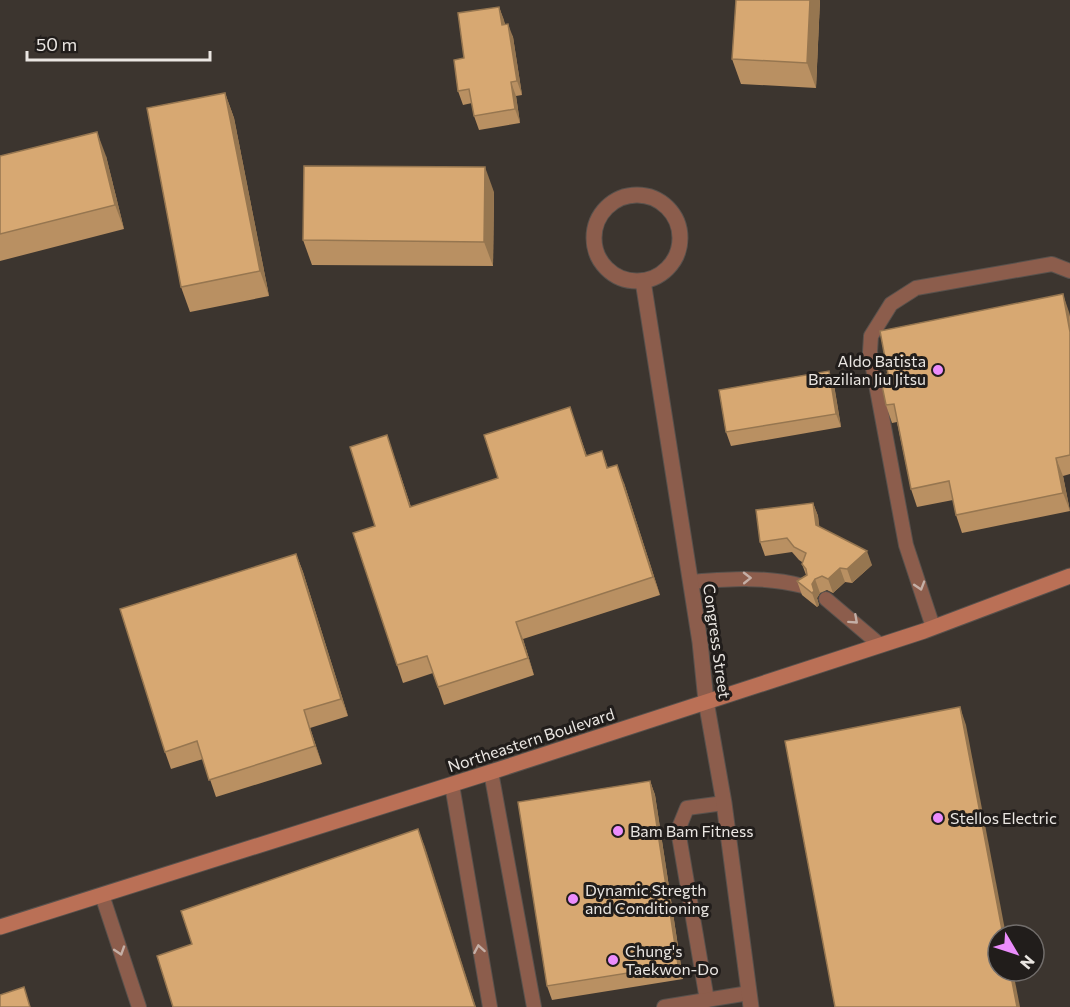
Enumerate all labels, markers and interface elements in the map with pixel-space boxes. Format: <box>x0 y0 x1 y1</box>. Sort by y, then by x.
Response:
scale bar <box>27 24 210 62</box>
text: 50 m <box>36 33 77 55</box>
place label: Aldo Batista Brazilian Jiu Jitsu <box>808 351 926 388</box>
marker: Aldo Batista Brazilian Jiu Jitsu <box>931 363 945 377</box>
one-way arrow <box>743 572 752 584</box>
one-way arrow <box>913 580 925 591</box>
street label: Congress Street <box>700 582 735 700</box>
one-way arrow <box>847 613 858 624</box>
street label: Northeastern Boulevard <box>445 704 617 775</box>
place label: Stellos Electric <box>950 808 1057 827</box>
marker: Stellos Electric <box>931 811 945 825</box>
place label: Bam Bam Fitness <box>630 821 753 840</box>
marker: Bam Bam Fitness <box>611 824 625 838</box>
place label: Dynamic Stregth and Conditioning <box>585 880 710 917</box>
marker: Dynamic Stregth and Conditioning <box>566 892 580 906</box>
north arrow <box>986 923 1046 983</box>
place label: Chung's Taekwon-Do <box>625 941 719 978</box>
one-way arrow <box>113 945 125 956</box>
one-way arrow <box>474 945 486 954</box>
text: N <box>1017 952 1039 973</box>
marker: Chung's Taekwon-Do <box>606 953 620 967</box>

